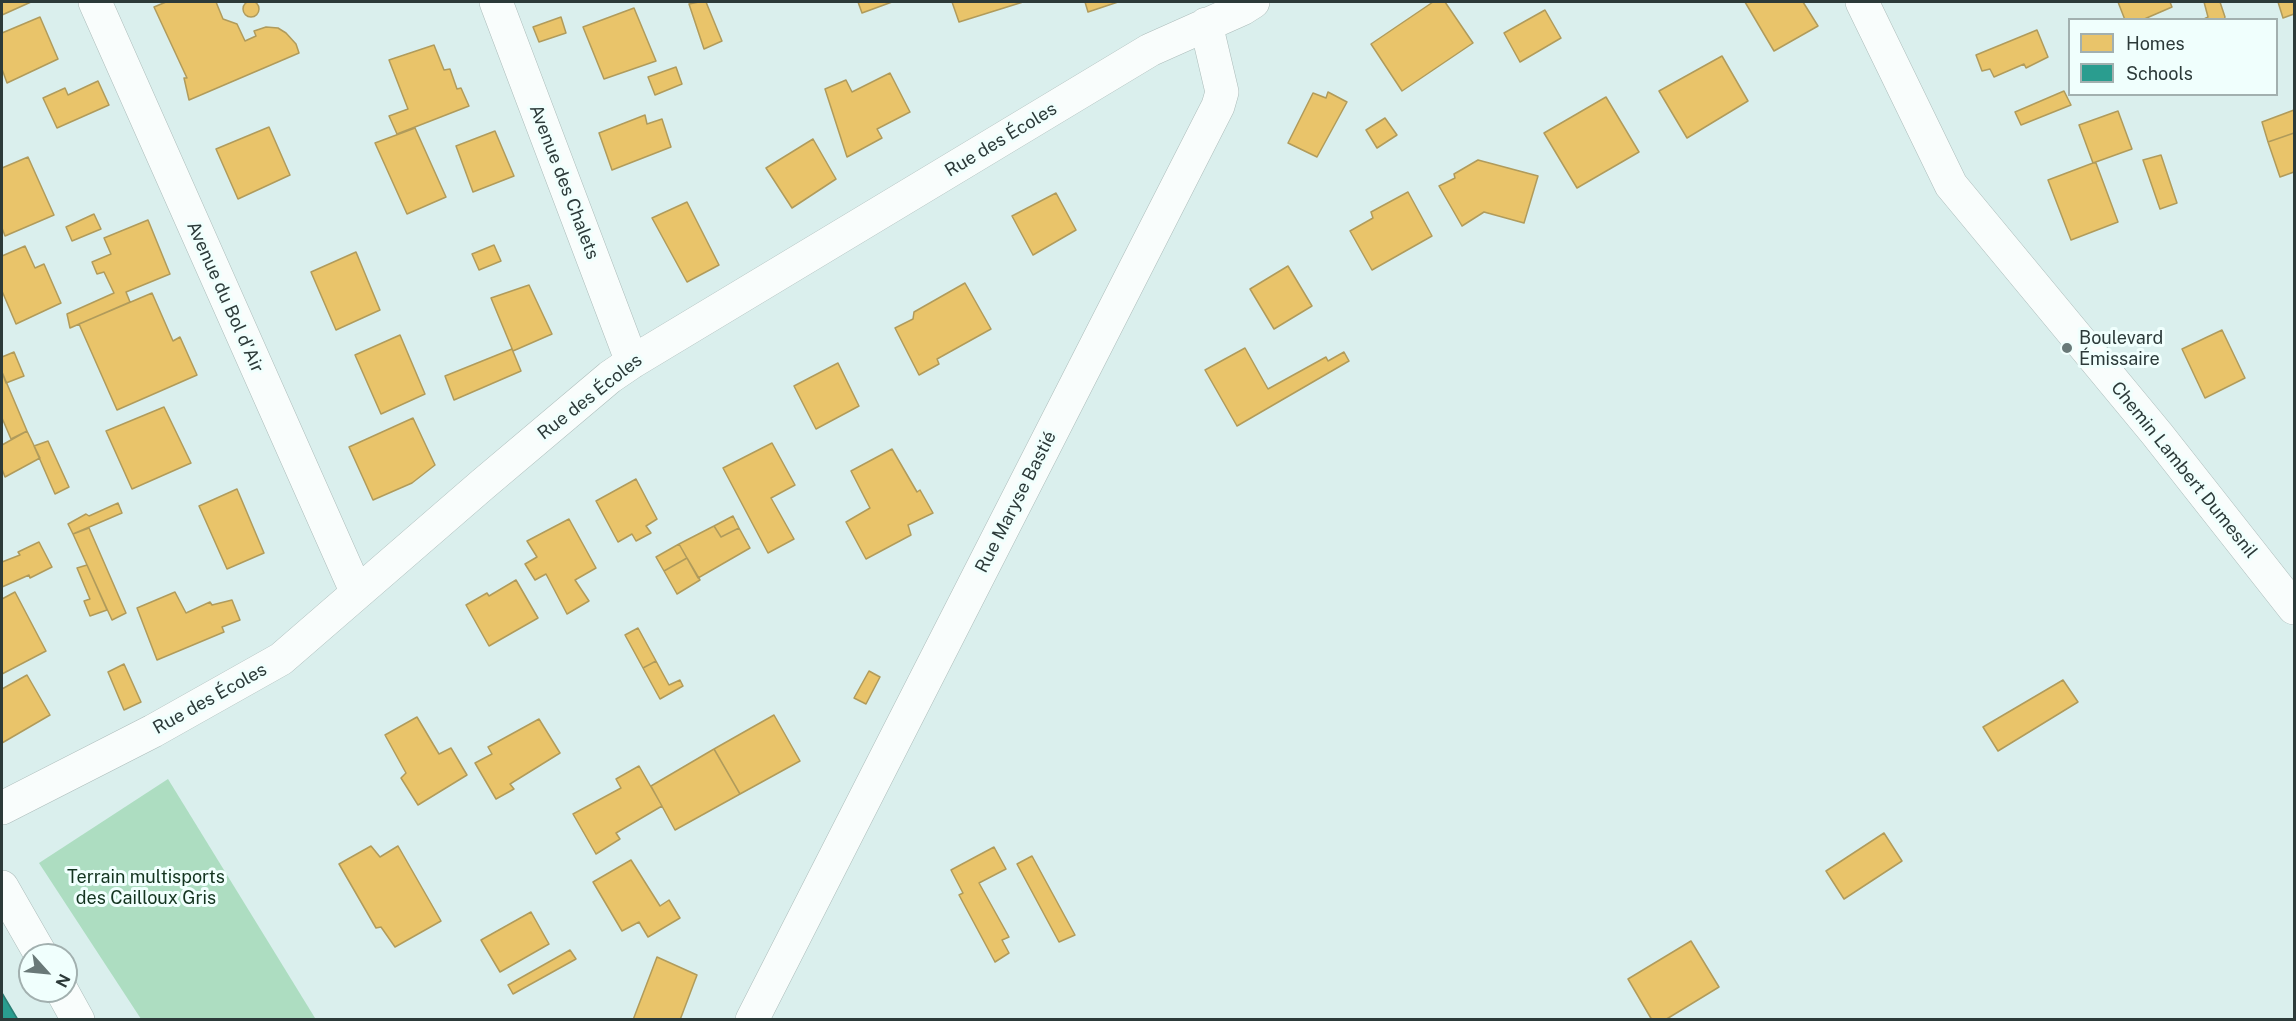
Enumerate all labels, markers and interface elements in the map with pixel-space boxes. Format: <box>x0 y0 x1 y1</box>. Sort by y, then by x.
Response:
legend <box>2068 18 2278 96</box>
text: Homes <box>2126 33 2185 54</box>
text: Schools <box>2126 63 2193 84</box>
street label: Rue des Écoles <box>941 98 1061 182</box>
street label: Avenue des Chalets <box>525 102 603 262</box>
street label: Avenue du Bol d'Air <box>182 218 268 376</box>
place label: Boulevard Émissaire <box>2079 327 2163 370</box>
marker: Boulevard Émissaire <box>2060 341 2074 355</box>
street label: Rue des Écoles <box>533 350 647 444</box>
street label: Chemin Lambert Dumesnil <box>2106 377 2262 563</box>
street label: Rue Maryse Bastié <box>971 428 1061 576</box>
street label: Rue des Écoles <box>149 659 271 739</box>
park label: Terrain multisports des Cailloux Gris <box>67 866 225 908</box>
north arrow <box>18 943 78 1003</box>
text: N <box>51 971 74 990</box>

